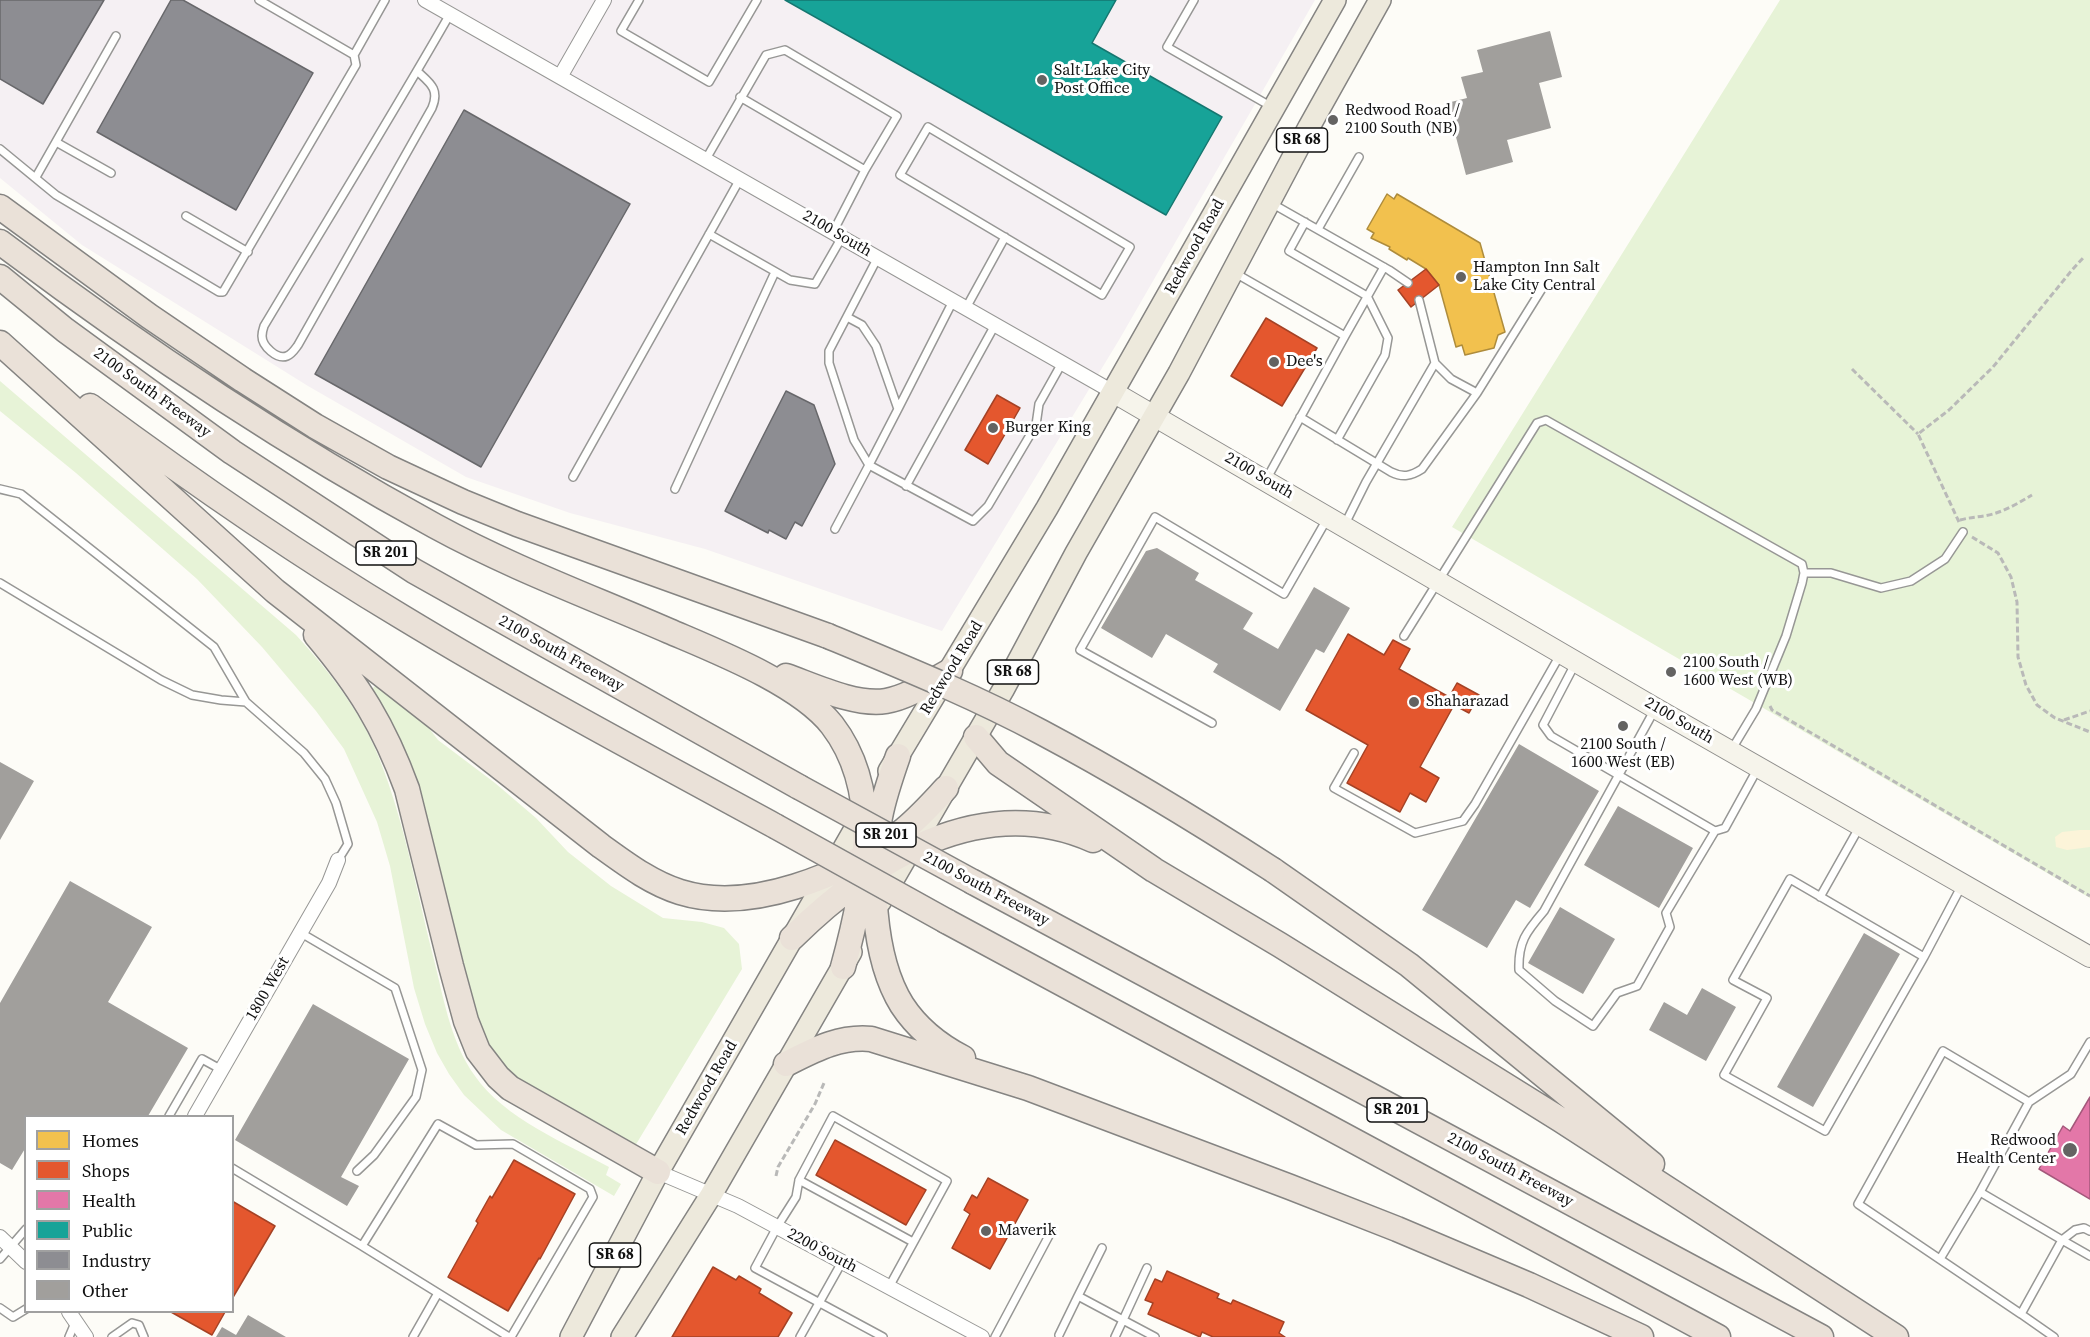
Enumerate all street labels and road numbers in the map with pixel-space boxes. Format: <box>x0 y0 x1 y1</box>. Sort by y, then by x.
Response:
road number: SR 68 <box>1276 128 1328 152</box>
street label: Redwood Road <box>1161 196 1229 298</box>
street label: 2100 South <box>799 207 875 261</box>
street label: 2100 South Freeway <box>90 344 214 442</box>
street label: 2100 South <box>1221 449 1297 503</box>
road number: SR 201 <box>356 541 416 565</box>
street label: 2100 South Freeway <box>495 612 627 696</box>
street label: Redwood Road <box>917 618 987 718</box>
road number: SR 68 <box>988 660 1038 684</box>
street label: 2100 South <box>1641 694 1717 748</box>
road number: SR 201 <box>856 823 916 847</box>
street label: 2100 South Freeway <box>920 848 1052 930</box>
street label: 1800 West <box>242 954 294 1024</box>
street label: Redwood Road <box>672 1037 742 1139</box>
road number: SR 201 <box>1367 1098 1427 1122</box>
street label: 2100 South Freeway <box>1444 1129 1576 1211</box>
street label: 2200 South <box>784 1225 860 1277</box>
road number: SR 68 <box>590 1243 640 1267</box>

